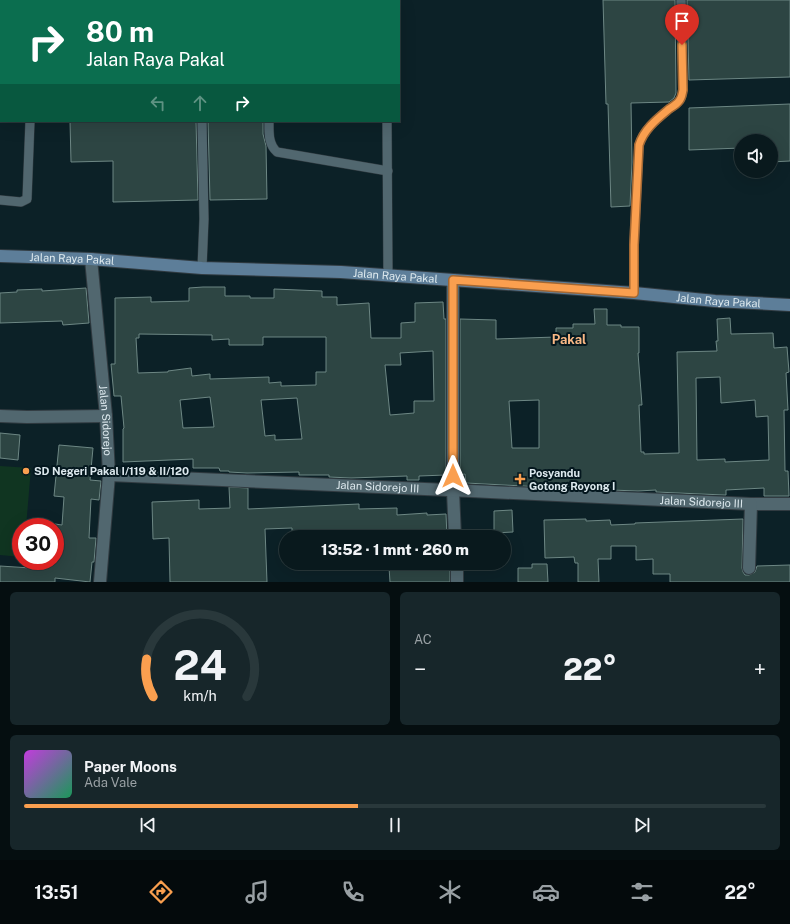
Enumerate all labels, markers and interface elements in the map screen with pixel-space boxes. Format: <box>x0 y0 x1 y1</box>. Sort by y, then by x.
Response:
pin <box>665 4 699 45</box>
icon: arrive <box>671 10 693 32</box>
text: 80 m <box>86 15 154 48</box>
icon: right <box>20 16 72 68</box>
text: Jalan Raya Pakal <box>86 49 225 70</box>
icon: left <box>147 92 169 114</box>
icon: ahead <box>189 92 211 114</box>
icon: right <box>231 92 253 114</box>
map controls <box>734 134 778 178</box>
button: sound <box>734 134 778 178</box>
street label: Jalan Raya Pakal <box>29 251 115 267</box>
street label: Jalan Raya Pakal <box>353 267 438 285</box>
street label: Jalan Raya Pakal <box>675 291 761 309</box>
district label: Pakal <box>552 332 586 347</box>
street label: Jalan Sidorejo <box>97 384 114 456</box>
position arrow <box>432 455 474 497</box>
place label: SD Negeri Pakal I/119 & II/120 <box>34 465 189 477</box>
marker: SD Negeri Pakal I/119 & II/120 <box>21 466 31 476</box>
place label: Posyandu Gotong Royong I <box>529 467 615 492</box>
marker: Posyandu Gotong Royong I <box>514 473 526 485</box>
street label: Jalan Sidorejo III <box>336 479 420 495</box>
street label: Jalan Sidorejo III <box>660 494 743 510</box>
speed limit sign: 30 <box>12 518 64 570</box>
text: 13:52 · 1 mnt · 260 m <box>321 541 469 558</box>
text: AC <box>414 632 432 647</box>
text: 24 <box>173 639 227 688</box>
text: 22° <box>563 651 617 687</box>
text: − <box>414 656 426 682</box>
text: + <box>754 656 766 682</box>
text: km/h <box>183 686 217 703</box>
text: Paper Moons <box>84 758 177 775</box>
text: Ada Vale <box>84 775 137 790</box>
icon: previous <box>137 814 159 836</box>
icon: pause <box>384 814 406 836</box>
icon: next <box>631 814 653 836</box>
icon: directions <box>147 878 175 906</box>
icon: music <box>243 878 271 906</box>
icon: phone <box>339 878 367 906</box>
icon: climate <box>436 878 464 906</box>
icon: car <box>532 878 560 906</box>
icon: filters <box>628 878 656 906</box>
text: 13:51 <box>34 882 79 903</box>
text: 22° <box>724 882 756 903</box>

